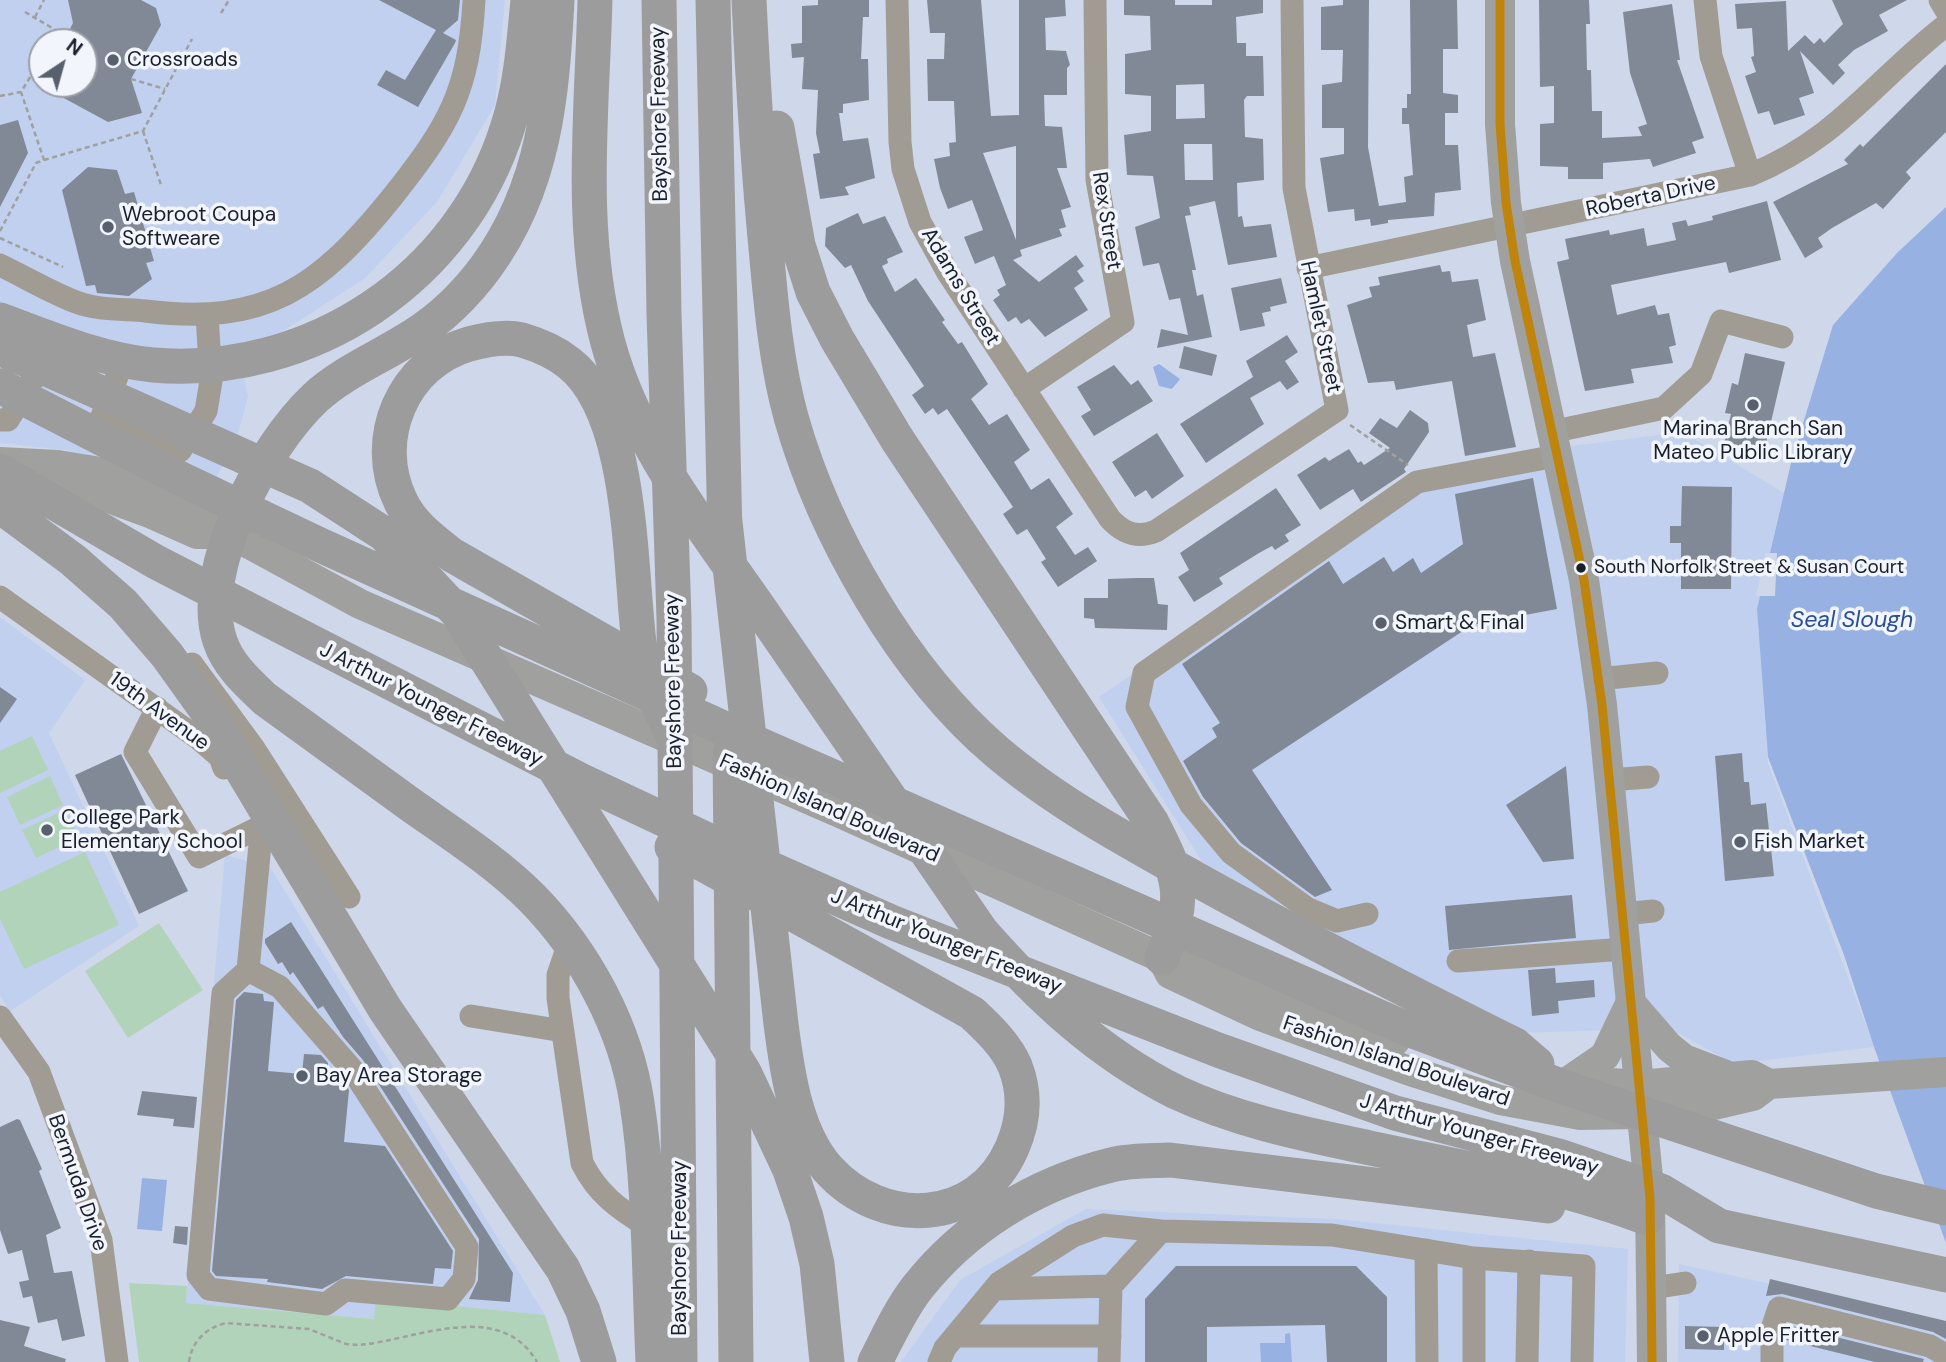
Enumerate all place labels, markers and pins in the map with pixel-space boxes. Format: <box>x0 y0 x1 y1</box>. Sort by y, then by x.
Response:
place label: Crossroads <box>127 47 238 73</box>
marker: Crossroads <box>105 52 121 68</box>
place label: Webroot Coupa Softweare <box>122 202 276 252</box>
marker: Webroot Coupa Softweare <box>100 219 116 235</box>
marker: Marina Branch San Mateo Public Library <box>1745 397 1761 413</box>
place label: Marina Branch San Mateo Public Library <box>1653 416 1853 466</box>
place label: South Norfolk Street & Susan Court <box>1594 557 1904 579</box>
marker: South Norfolk Street & Susan Court <box>1574 561 1588 575</box>
place label: Smart & Final <box>1395 610 1524 636</box>
marker: Smart & Final <box>1373 615 1389 631</box>
place label: College Park Elementary School <box>61 805 243 855</box>
marker: College Park Elementary School <box>39 822 55 838</box>
place label: Fish Market <box>1754 829 1865 855</box>
marker: Fish Market <box>1732 834 1748 850</box>
place label: Bay Area Storage <box>316 1063 482 1089</box>
marker: Bay Area Storage <box>294 1068 310 1084</box>
place label: Apple Fritter <box>1717 1323 1839 1349</box>
marker: Apple Fritter <box>1695 1328 1711 1344</box>

